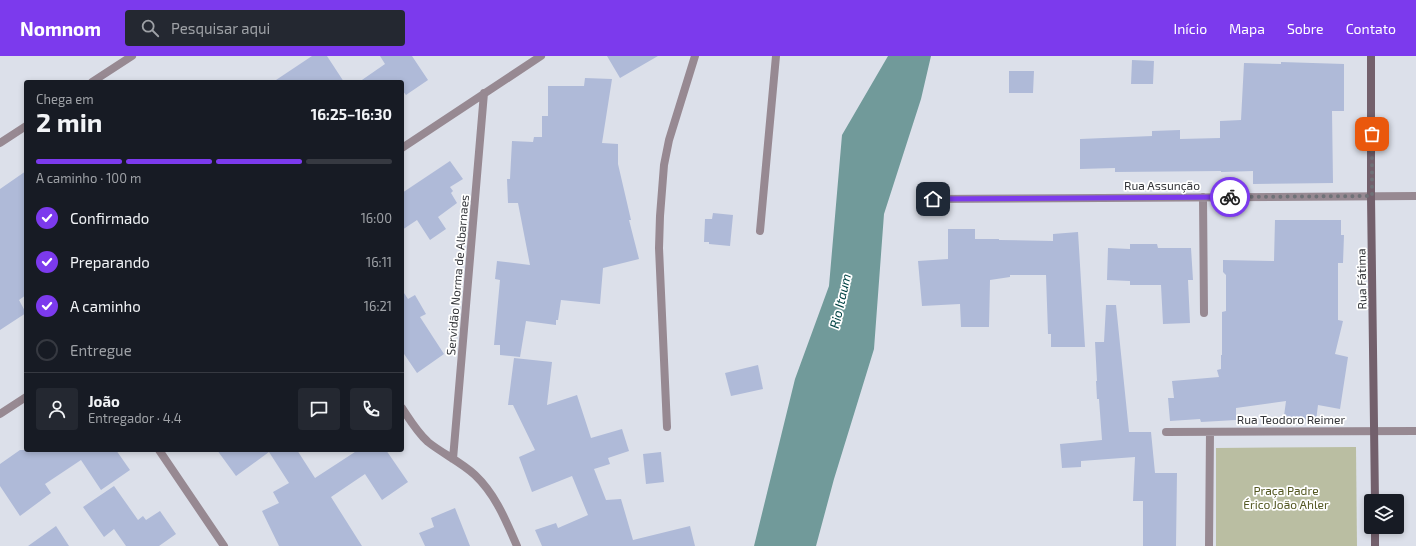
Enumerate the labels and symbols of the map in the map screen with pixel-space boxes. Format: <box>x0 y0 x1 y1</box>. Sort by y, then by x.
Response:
pin <box>1355 117 1389 151</box>
courier <box>1210 177 1250 217</box>
street label: Rua Assunção <box>1124 178 1200 193</box>
pin <box>916 182 950 216</box>
street label: Servidão Norma de Albarnaes <box>443 194 471 356</box>
street label: Rua Fátima <box>1353 248 1369 310</box>
water label: Rio Itaum <box>826 272 854 330</box>
street label: Rua Teodoro Reimer <box>1237 412 1345 426</box>
park label: Praça Padre Érico João Ahler <box>1243 483 1329 511</box>

